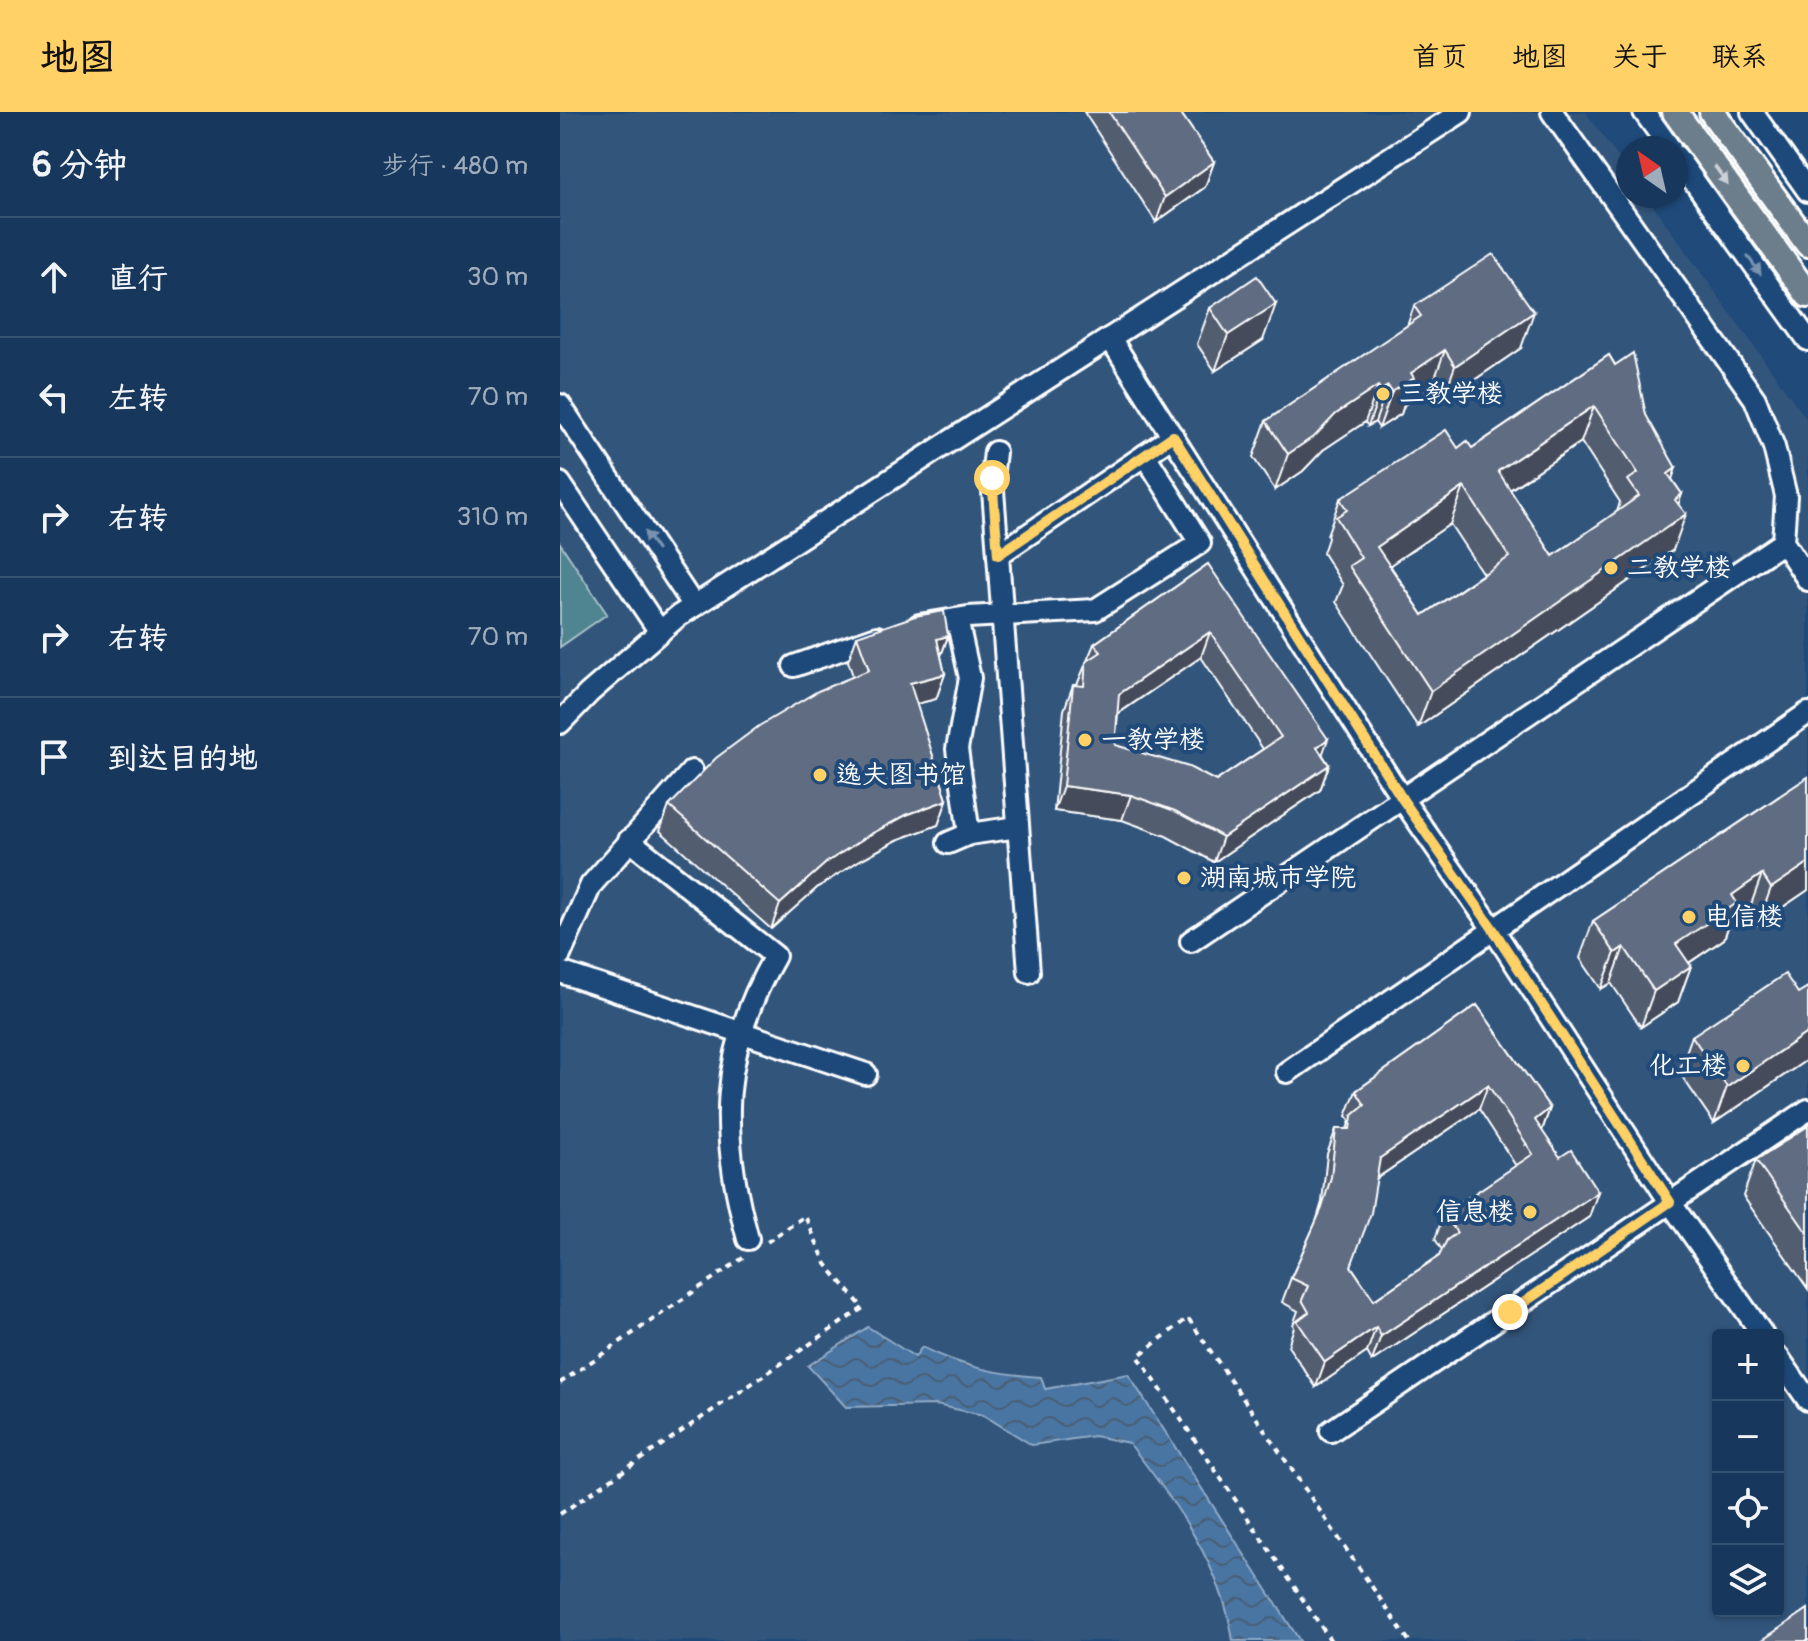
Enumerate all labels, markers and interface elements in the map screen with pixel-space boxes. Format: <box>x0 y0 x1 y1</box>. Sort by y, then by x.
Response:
text: 地图 <box>40 34 116 82</box>
text: 首页 <box>1412 40 1468 75</box>
text: 地图 <box>1512 40 1568 75</box>
text: 关于 <box>1612 40 1668 75</box>
text: 联系 <box>1712 40 1768 75</box>
north arrow <box>1616 136 1688 208</box>
text: 6 分钟 <box>32 144 127 187</box>
text: 步行 · 480 m <box>382 150 528 182</box>
one-way arrow <box>1712 165 1728 185</box>
one-way arrow <box>1746 254 1761 275</box>
icon: ahead <box>32 255 76 299</box>
text: 直行 <box>108 260 168 297</box>
text: 30 m <box>467 261 528 293</box>
icon: left <box>32 375 76 419</box>
place label: 三教学楼 <box>1399 378 1503 410</box>
text: 左转 <box>108 380 168 417</box>
text: 70 m <box>468 381 528 413</box>
marker: 三教学楼 <box>1374 385 1392 403</box>
route start <box>974 460 1010 496</box>
icon: right <box>32 495 76 539</box>
text: 右转 <box>108 500 168 537</box>
text: 310 m <box>457 501 528 533</box>
one-way arrow <box>644 530 658 552</box>
place label: 二教学楼 <box>1627 552 1731 584</box>
marker: 二教学楼 <box>1602 559 1620 577</box>
icon: right <box>32 615 76 659</box>
text: 右转 <box>108 620 168 657</box>
text: 70 m <box>468 621 528 653</box>
place label: 一教学楼 <box>1101 724 1205 756</box>
marker: 一教学楼 <box>1076 731 1094 749</box>
icon: arrive <box>32 735 76 779</box>
text: 到达目的地 <box>108 740 258 777</box>
place label: 逸夫图书馆 <box>836 759 966 791</box>
marker: 逸夫图书馆 <box>811 766 829 784</box>
place label: 湖南城市学院 <box>1200 862 1356 894</box>
marker: 湖南城市学院 <box>1175 869 1193 887</box>
place label: 电信楼 <box>1705 901 1783 933</box>
marker: 电信楼 <box>1680 908 1698 926</box>
place label: 化工楼 <box>1649 1050 1727 1082</box>
marker: 化工楼 <box>1734 1057 1752 1075</box>
place label: 信息楼 <box>1436 1196 1514 1228</box>
marker: 信息楼 <box>1521 1203 1539 1221</box>
route end <box>1492 1294 1528 1330</box>
map controls <box>1712 1329 1784 1617</box>
button: + <box>1712 1329 1784 1401</box>
button: − <box>1712 1401 1784 1473</box>
button: locate <box>1712 1473 1784 1545</box>
button: layers <box>1712 1545 1784 1617</box>

